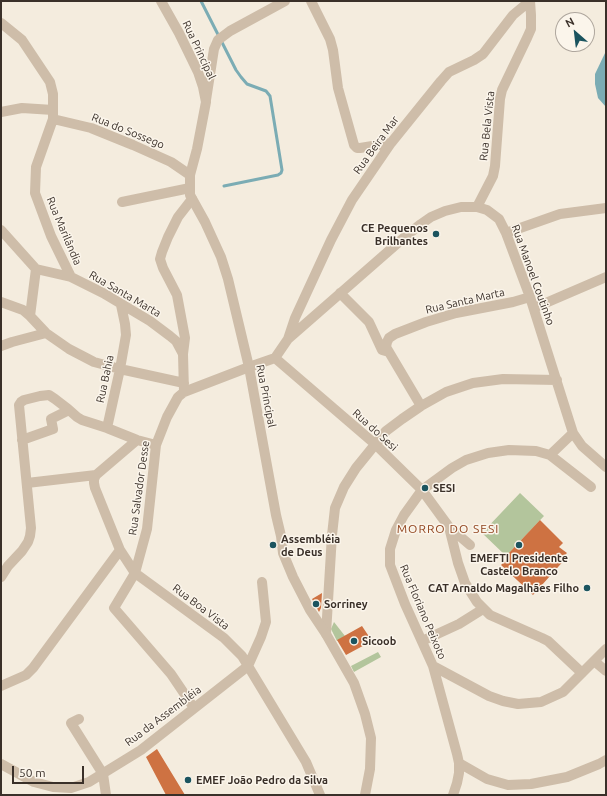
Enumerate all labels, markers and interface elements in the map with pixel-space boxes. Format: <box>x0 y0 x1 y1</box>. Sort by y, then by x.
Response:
north arrow <box>555 12 595 52</box>
text: N <box>563 15 576 30</box>
street label: Rua Principal <box>180 18 218 82</box>
street label: Rua Bela Vista <box>477 90 497 162</box>
street label: Rua do Sossego <box>90 110 166 152</box>
street label: Rua Beira Mar <box>350 113 402 177</box>
street label: Rua Marilândia <box>44 195 84 267</box>
place label: CE Pequenos Brilhantes <box>361 221 428 247</box>
street label: Rua Manoel Coutinho <box>509 223 557 327</box>
marker: CE Pequenos Brilhantes <box>431 229 441 239</box>
street label: Rua Santa Marta <box>87 268 163 320</box>
street label: Rua Santa Marta <box>424 285 506 317</box>
street label: Rua Bahia <box>93 354 117 404</box>
street label: Rua Principal <box>253 363 279 429</box>
street label: Rua do Sesi <box>350 406 400 454</box>
street label: Rua Salvador Desse <box>126 440 152 536</box>
place label: SESI <box>433 481 455 495</box>
marker: SESI <box>420 483 430 493</box>
district label: MORRO DO SESI <box>397 522 499 536</box>
place label: Assembléia de Deus <box>281 532 340 558</box>
marker: Assembléia de Deus <box>268 540 278 550</box>
marker: EMEFTI Presidente Castelo Branco <box>514 540 524 550</box>
place label: EMEFTI Presidente Castelo Branco <box>470 551 568 577</box>
street label: Rua Floriano Peixoto <box>397 563 449 661</box>
street label: Rua Boa Vista <box>170 581 232 633</box>
place label: CAT Arnaldo Magalhães Filho <box>428 581 579 595</box>
marker: CAT Arnaldo Magalhães Filho <box>582 583 592 593</box>
place label: Sorriney <box>324 597 368 611</box>
marker: Sorriney <box>311 599 321 609</box>
place label: Sicoob <box>362 634 396 648</box>
marker: Sicoob <box>349 636 359 646</box>
street label: Rua da Assembléia <box>122 683 204 749</box>
scale bar <box>14 758 86 784</box>
text: 50 m <box>19 766 46 779</box>
place label: EMEF João Pedro da Silva <box>196 773 328 787</box>
marker: EMEF João Pedro da Silva <box>183 775 193 785</box>

